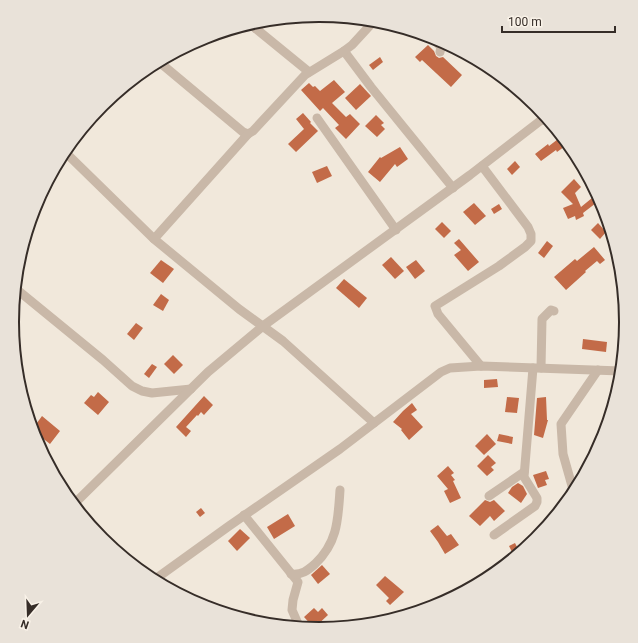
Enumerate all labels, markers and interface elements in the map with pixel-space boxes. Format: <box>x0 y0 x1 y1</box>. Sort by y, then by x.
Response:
scale bar <box>502 8 615 34</box>
text: 100 m <box>508 15 542 29</box>
north arrow <box>8 595 48 635</box>
text: N <box>19 616 31 631</box>

